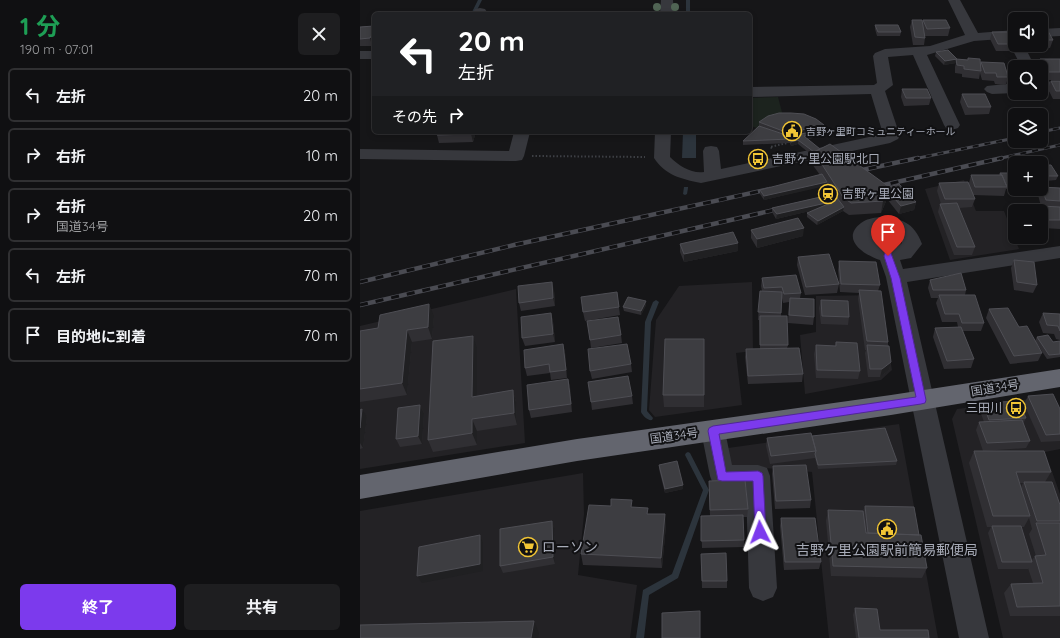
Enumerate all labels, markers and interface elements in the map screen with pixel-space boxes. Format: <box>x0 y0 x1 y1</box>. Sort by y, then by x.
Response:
text: 1 分 <box>20 11 60 41</box>
map controls <box>1008 12 1048 244</box>
button: sound <box>1008 12 1048 52</box>
button: close <box>298 13 340 55</box>
text: 20 m <box>458 23 525 58</box>
icon: left <box>392 28 444 80</box>
text: 190 m · 07:01 <box>20 41 94 57</box>
button: search <box>1008 60 1048 100</box>
text: 左折 <box>458 61 494 84</box>
icon: left <box>22 84 44 106</box>
text: 20 m <box>303 86 338 105</box>
text: 左折 <box>56 87 86 106</box>
icon: right <box>445 104 467 126</box>
text: その先 <box>392 107 437 126</box>
button: layers <box>1008 108 1048 148</box>
public building icon: 吉野ヶ里町コミュニティーホール <box>781 120 803 142</box>
place label: 吉野ヶ里町コミュニティーホール <box>806 125 955 138</box>
icon: right <box>22 144 44 166</box>
text: 10 m <box>306 146 338 165</box>
text: 右折 <box>56 147 86 166</box>
bus stop icon: 吉野ヶ里公園駅北口 <box>747 148 769 170</box>
place label: 吉野ヶ里公園駅北口 <box>772 151 880 166</box>
button: + <box>1008 156 1048 196</box>
station icon: 吉野ヶ里公園 <box>817 183 839 205</box>
place label: 吉野ヶ里公園 <box>842 186 914 201</box>
text: 右折 <box>56 197 86 216</box>
icon: right <box>22 204 44 226</box>
button: − <box>1008 204 1048 244</box>
text: 20 m <box>303 206 338 225</box>
pin <box>871 215 905 256</box>
text: 国道34号 <box>56 218 109 234</box>
icon: arrive <box>877 221 899 243</box>
icon: left <box>22 264 44 286</box>
text: 70 m <box>304 266 338 285</box>
text: 左折 <box>56 267 86 286</box>
icon: arrive <box>22 324 44 346</box>
text: 70 m <box>304 326 338 345</box>
text: 目的地に到着 <box>56 327 146 346</box>
street label: 国道34号 <box>970 376 1020 399</box>
bus stop icon: 三田川 <box>1005 397 1027 419</box>
place label: 三田川 <box>966 400 1002 415</box>
street label: 国道34号 <box>649 425 699 446</box>
position arrow <box>739 511 781 553</box>
public building icon: 吉野ケ里公園駅前簡易郵便局 <box>876 518 898 540</box>
supermarket icon: ローソン <box>517 536 539 558</box>
place label: ローソン <box>542 538 598 556</box>
place label: 吉野ケ里公園駅前簡易郵便局 <box>796 541 978 559</box>
button: 終了 <box>20 584 176 630</box>
button: 共有 <box>184 584 340 630</box>

